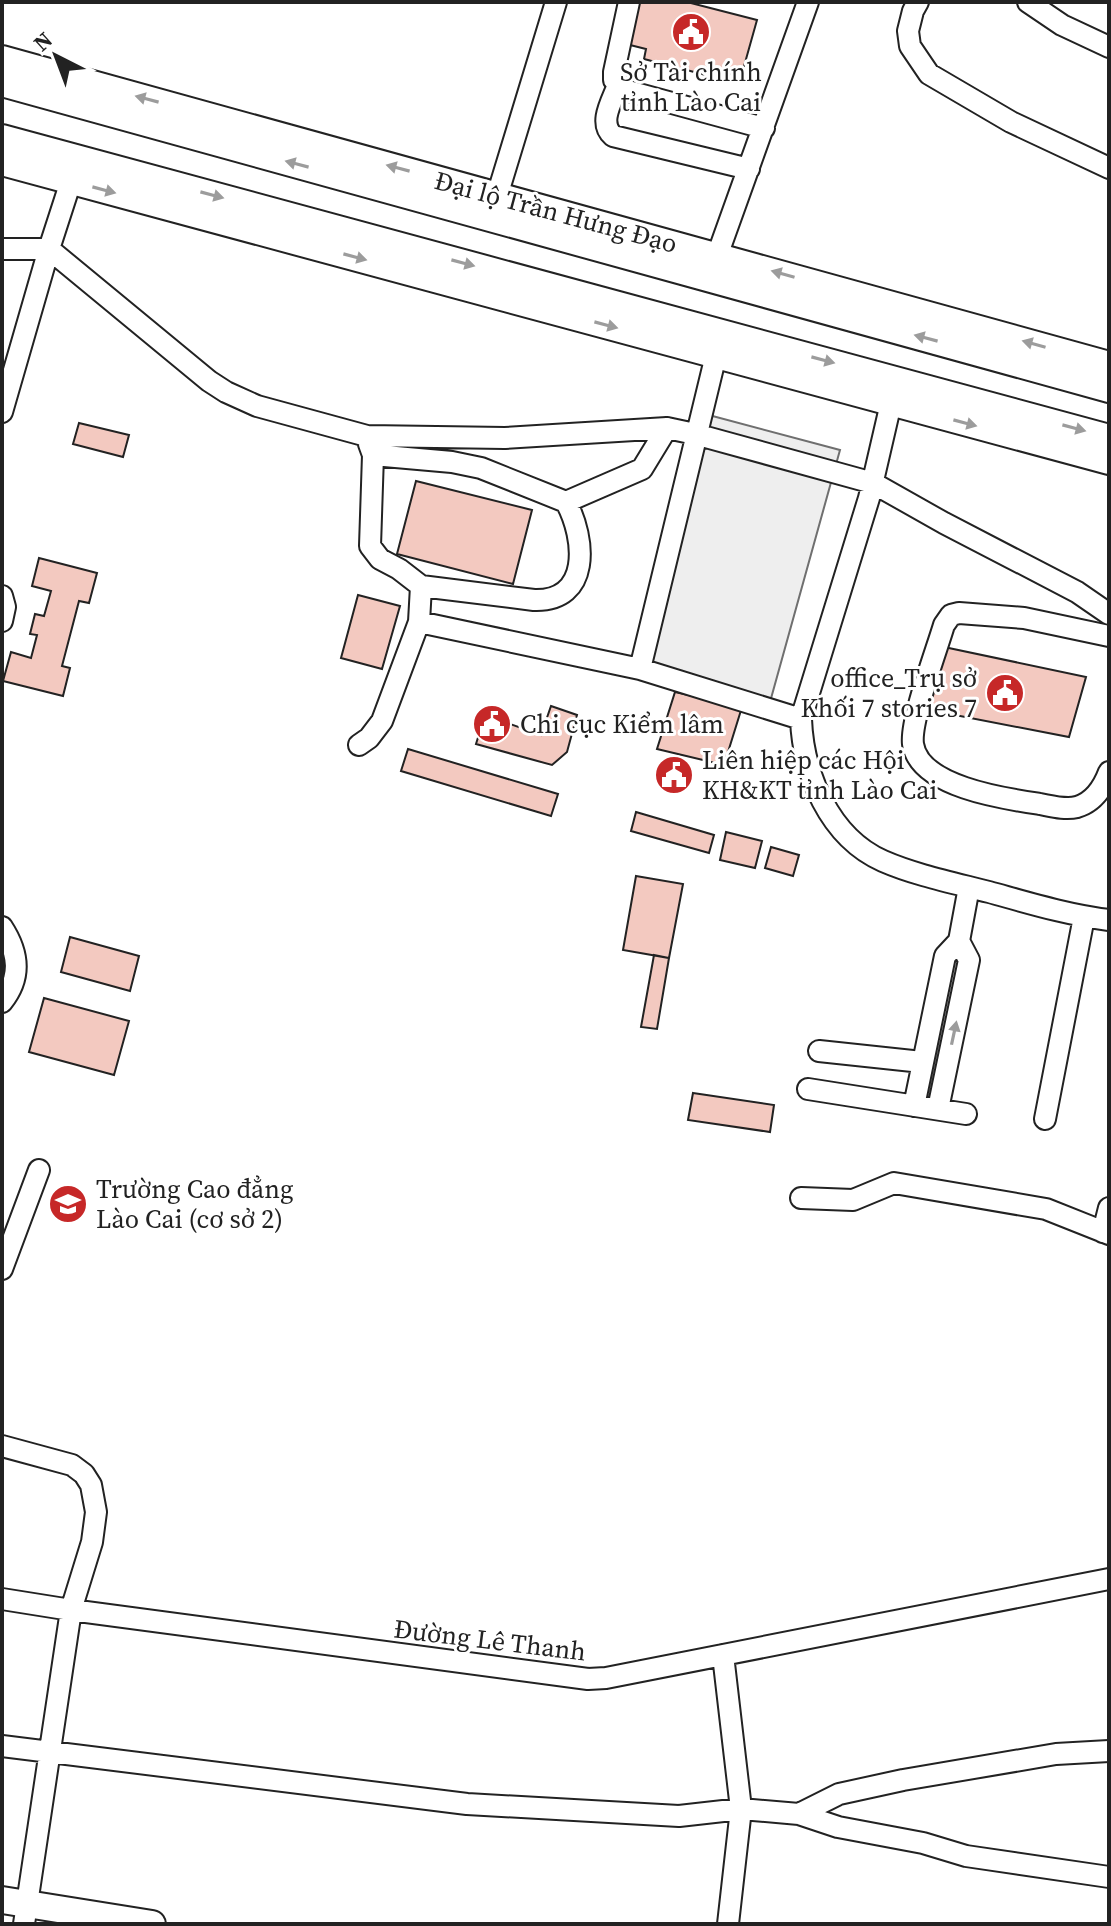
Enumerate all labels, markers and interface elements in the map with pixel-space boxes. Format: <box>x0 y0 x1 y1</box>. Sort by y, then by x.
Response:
public building icon: Sở Tài chính tỉnh Lào Cai <box>670 11 712 53</box>
north arrow <box>16 16 96 96</box>
text: N <box>27 25 59 58</box>
place label: Sở Tài chính tỉnh Lào Cai <box>620 54 762 120</box>
one-way arrow <box>135 92 159 105</box>
one-way arrow <box>285 158 310 170</box>
one-way arrow <box>385 162 410 174</box>
street label: Đại lộ Trần Hưng Đạo <box>431 162 681 262</box>
one-way arrow <box>92 184 117 196</box>
one-way arrow <box>200 190 225 202</box>
one-way arrow <box>343 252 368 264</box>
one-way arrow <box>452 257 476 270</box>
one-way arrow <box>771 268 796 280</box>
one-way arrow <box>594 320 619 332</box>
one-way arrow <box>913 331 937 344</box>
one-way arrow <box>1021 337 1045 350</box>
one-way arrow <box>810 355 835 367</box>
one-way arrow <box>953 417 978 429</box>
one-way arrow <box>1062 422 1086 435</box>
place label: office_Trụ sở Khối 7 stories 7 <box>801 660 977 726</box>
public building icon: office_Trụ sở Khối 7 stories 7 <box>984 672 1026 714</box>
public building icon: Chi cục Kiểm lâm <box>471 703 513 745</box>
place label: Chi cục Kiểm lâm <box>520 706 724 742</box>
place label: Liên hiệp các Hội KH&KT tỉnh Lào Cai <box>702 742 937 808</box>
public building icon: Liên hiệp các Hội KH&KT tỉnh Lào Cai <box>653 754 695 796</box>
one-way arrow <box>948 1020 961 1045</box>
place label: Trường Cao đẳng Lào Cai (cơ sở 2) <box>96 1171 293 1237</box>
school or university icon: Trường Cao đẳng Lào Cai (cơ sở 2) <box>47 1183 89 1225</box>
street label: Đường Lê Thanh <box>392 1610 588 1670</box>

